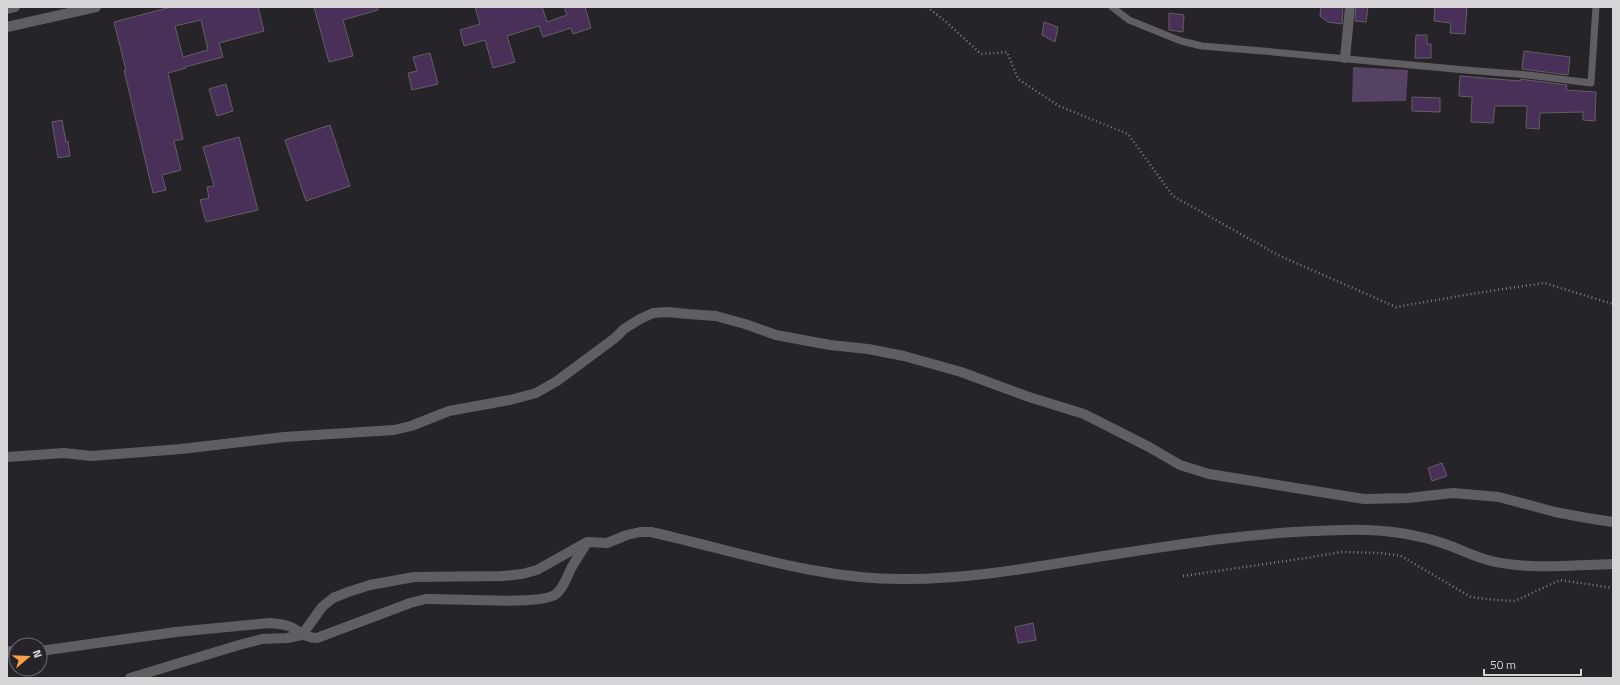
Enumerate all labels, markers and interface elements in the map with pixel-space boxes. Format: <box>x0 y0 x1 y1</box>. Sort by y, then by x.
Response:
north arrow <box>8 637 48 677</box>
text: N <box>29 648 46 660</box>
scale bar <box>1484 651 1581 677</box>
text: 50 m <box>1490 655 1516 674</box>

